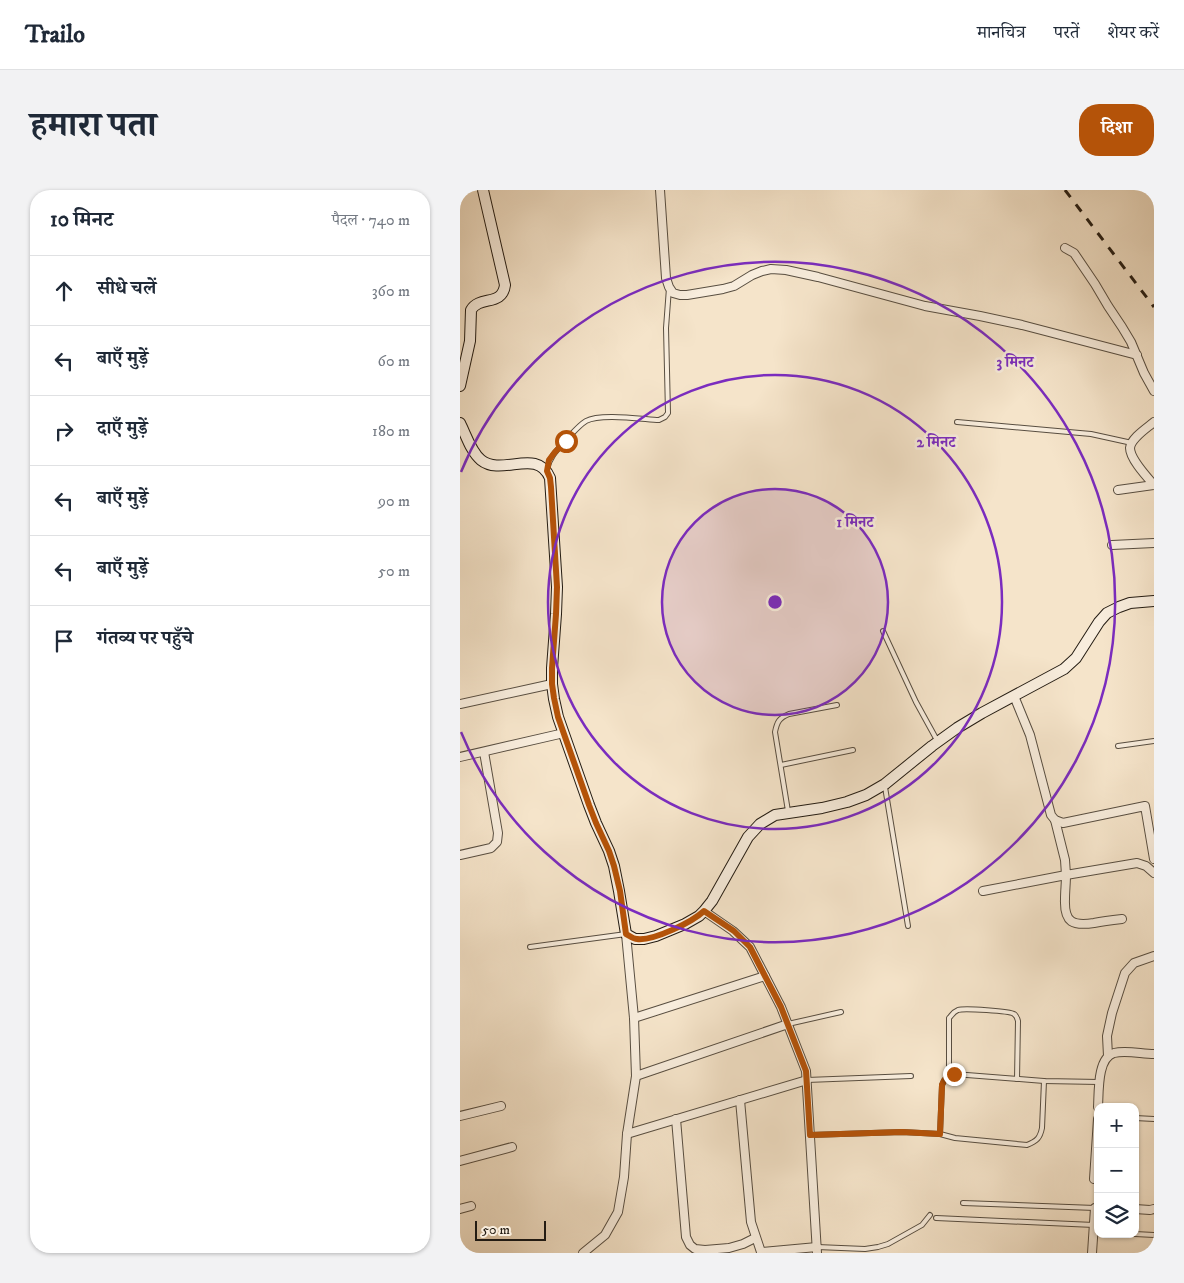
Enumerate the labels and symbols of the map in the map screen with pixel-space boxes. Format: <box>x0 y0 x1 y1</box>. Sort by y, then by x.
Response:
text: 3 मिनट <box>996 353 1035 372</box>
route start <box>555 430 578 453</box>
text: 2 मिनट <box>916 433 957 452</box>
text: 1 मिनट <box>836 513 875 532</box>
centre of rings <box>766 593 784 611</box>
route end <box>943 1063 966 1086</box>
scale bar <box>475 1218 546 1241</box>

